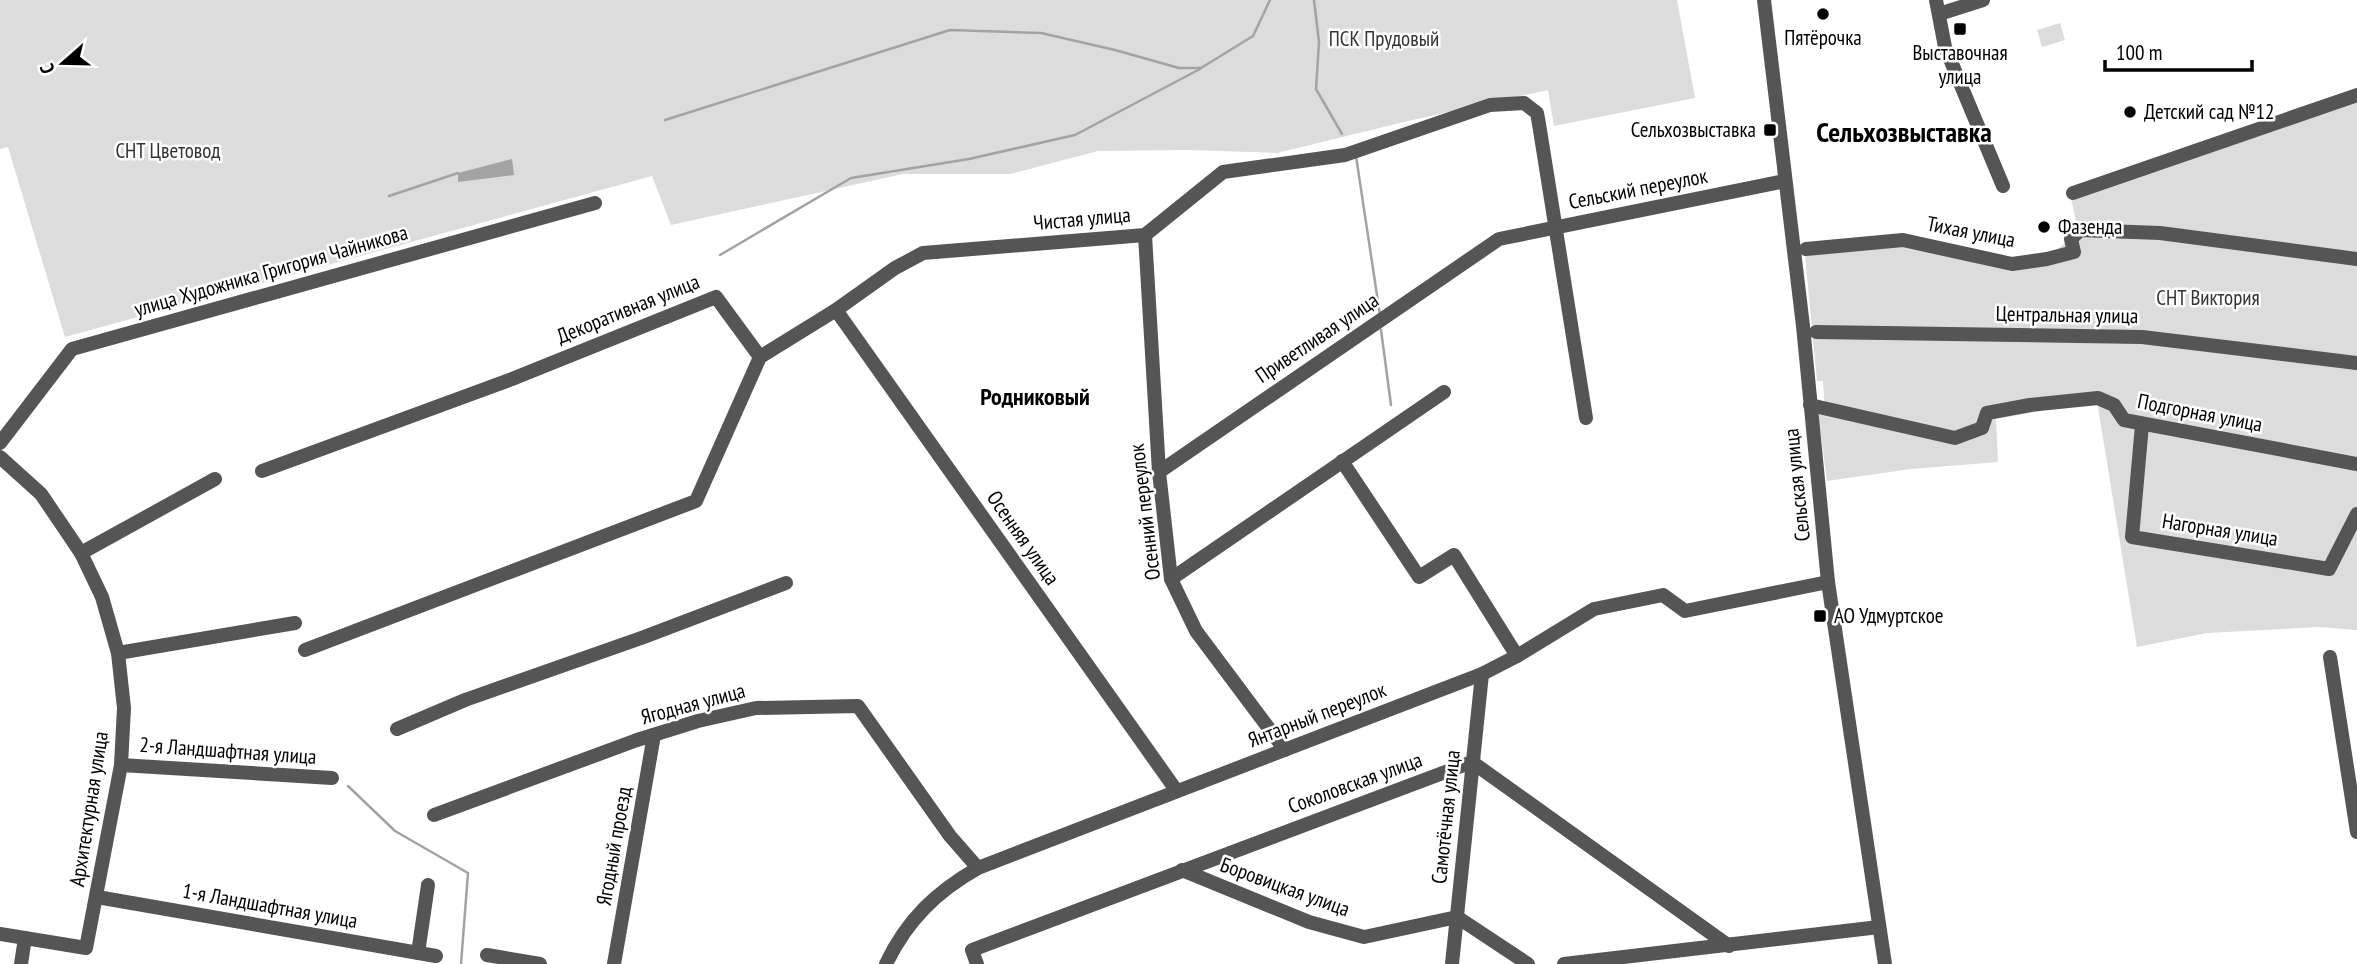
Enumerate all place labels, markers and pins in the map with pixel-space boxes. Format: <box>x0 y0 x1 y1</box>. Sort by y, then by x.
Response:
marker: Пятёрочка <box>1815 6 1831 22</box>
marker: Выставочная улица <box>1952 21 1968 37</box>
place label: Пятёрочка <box>1784 24 1862 51</box>
place label: Выставочная улица <box>1912 39 2008 90</box>
place label: Детский сад №12 <box>2144 98 2274 125</box>
marker: Детский сад №12 <box>2122 104 2138 120</box>
place label: Сельхозвыставка <box>1631 116 1756 143</box>
marker: Сельхозвыставка <box>1762 122 1778 138</box>
place label: Фазенда <box>2058 213 2122 240</box>
marker: Фазенда <box>2036 219 2052 235</box>
place label: АО Удмуртское <box>1834 602 1944 629</box>
marker: АО Удмуртское <box>1812 608 1828 624</box>

